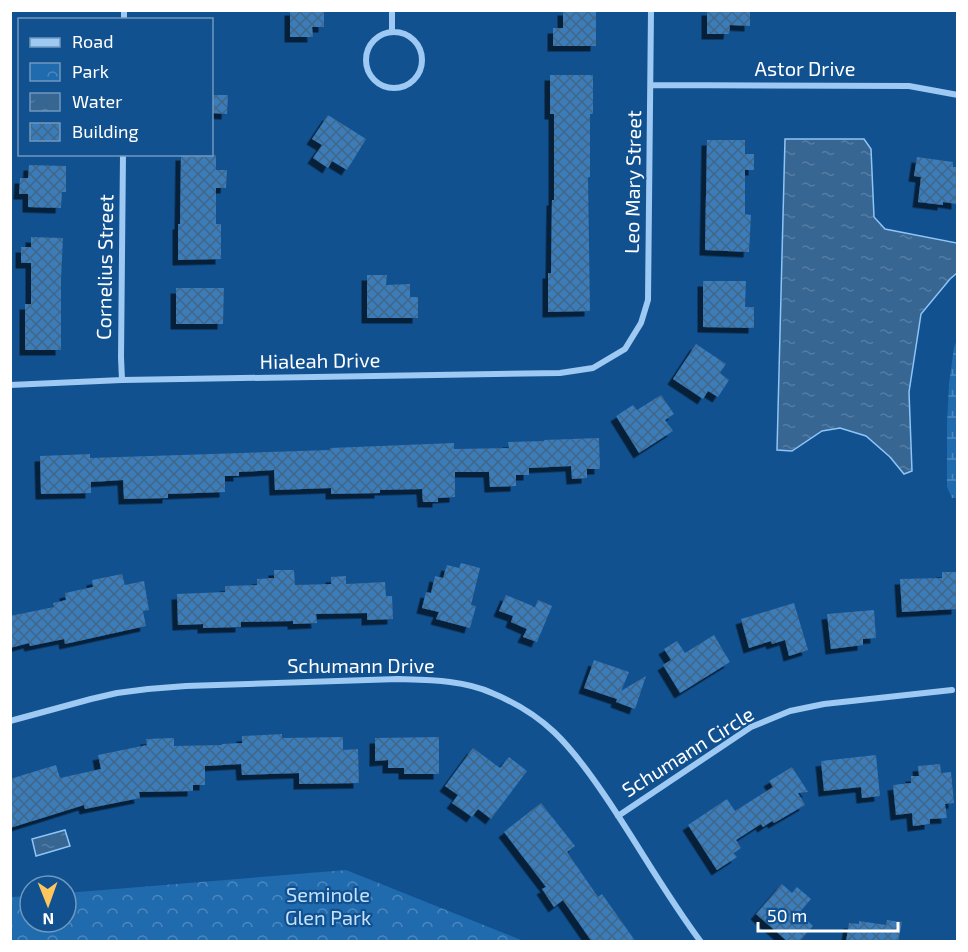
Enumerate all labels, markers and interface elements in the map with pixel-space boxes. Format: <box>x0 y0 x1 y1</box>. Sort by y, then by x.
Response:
legend <box>18 18 213 156</box>
text: Road <box>72 30 113 52</box>
street label: Astor Drive <box>754 56 856 80</box>
text: Park <box>72 60 109 82</box>
text: Water <box>72 90 122 112</box>
street label: Leo Mary Street <box>619 110 645 254</box>
text: Building <box>72 120 139 142</box>
street label: Cornelius Street <box>91 194 117 340</box>
street label: Hialeah Drive <box>260 347 380 373</box>
street label: Schumann Drive <box>287 653 435 677</box>
street label: Schumann Circle <box>617 701 758 801</box>
north arrow <box>18 874 78 934</box>
park label: Seminole Glen Park <box>285 882 371 929</box>
scale bar <box>758 895 898 933</box>
text: 50 m <box>767 904 807 926</box>
text: N <box>42 910 54 929</box>

